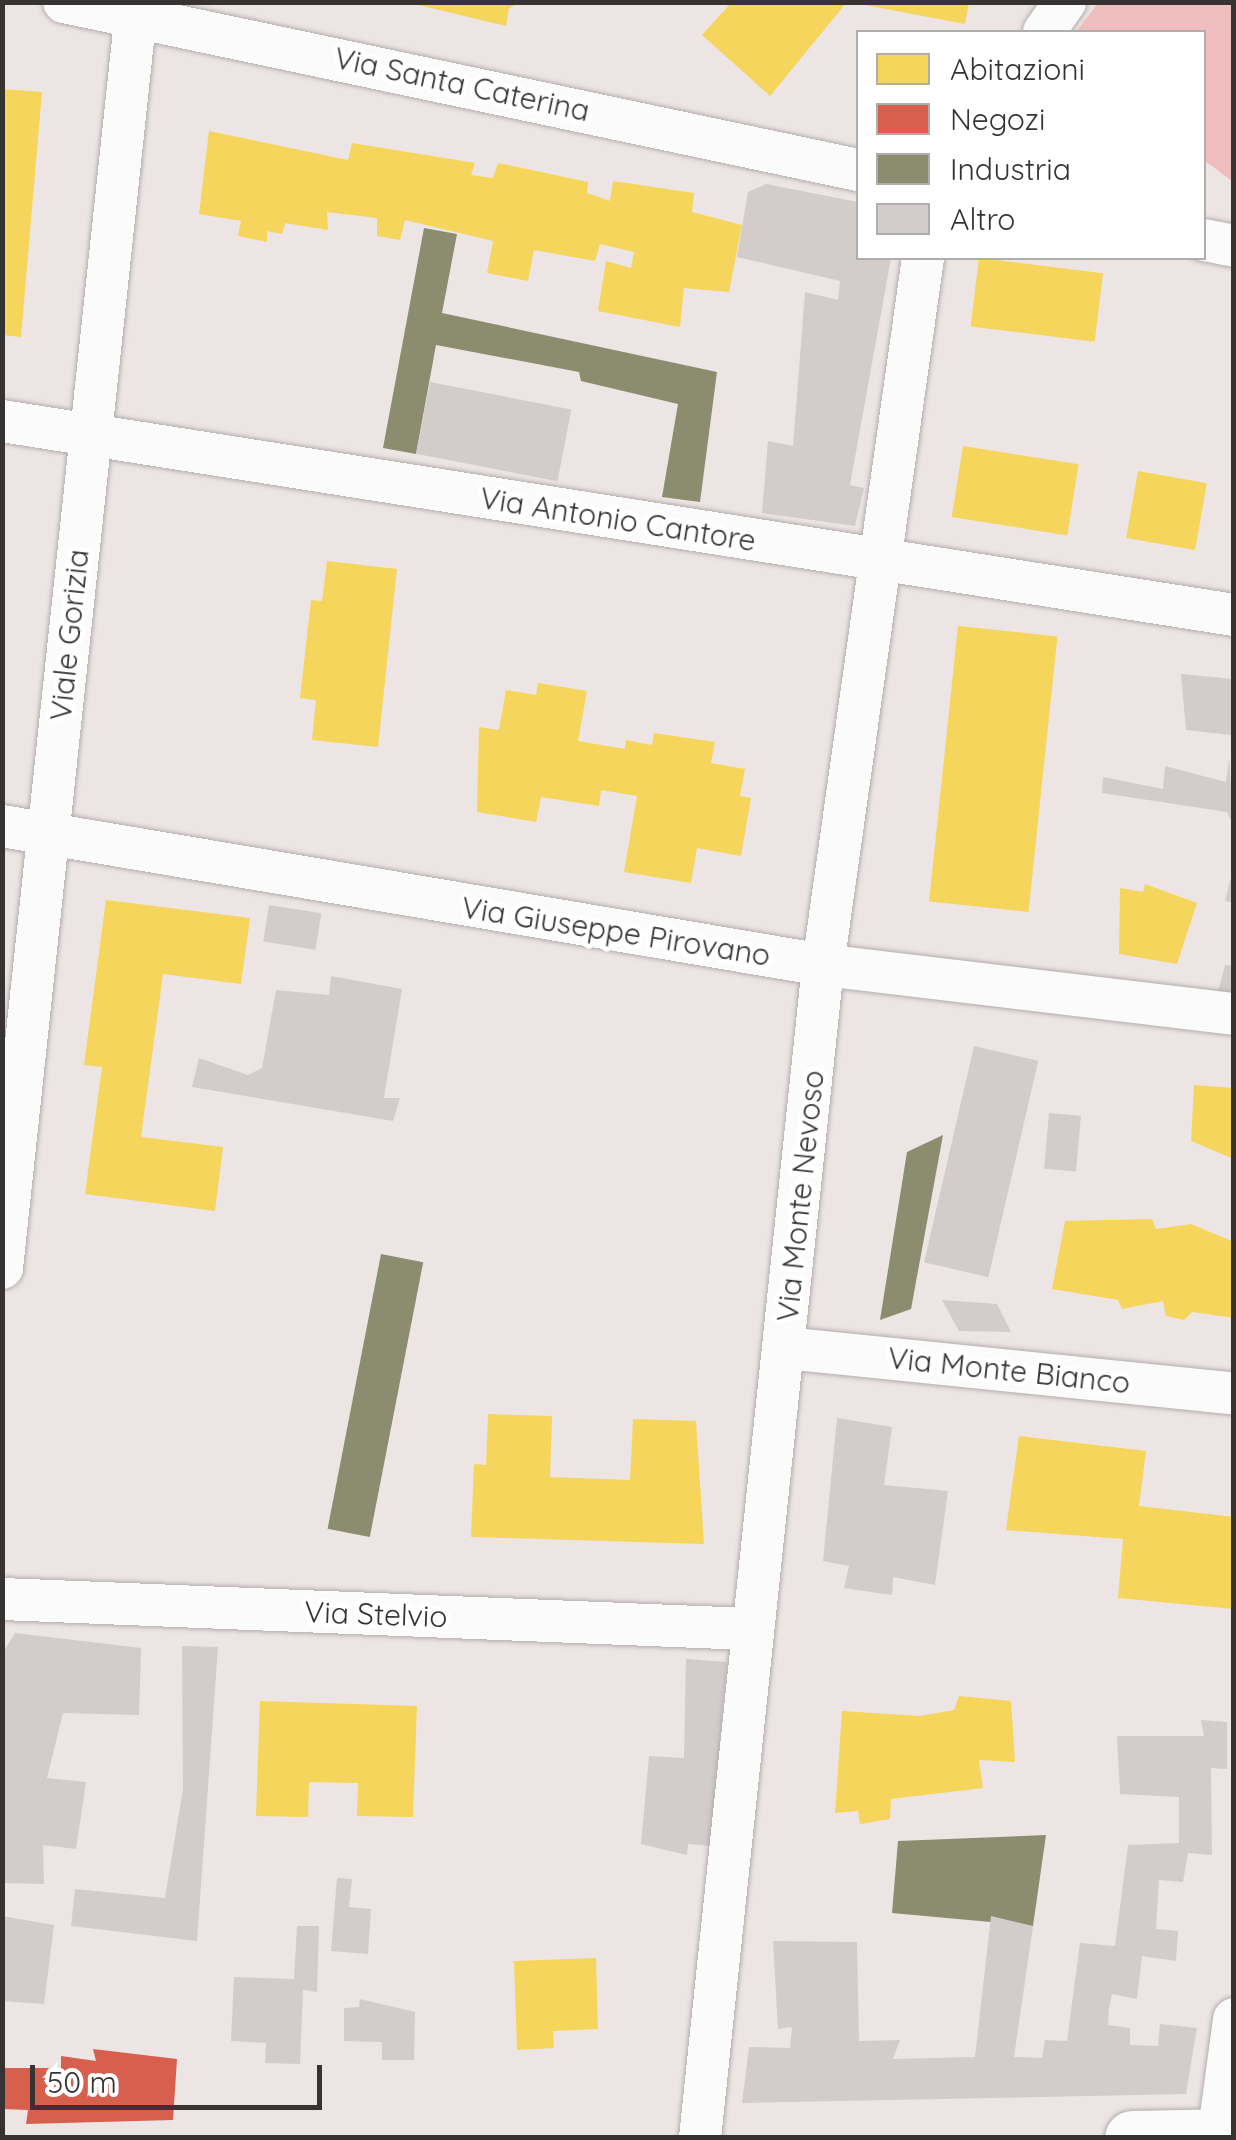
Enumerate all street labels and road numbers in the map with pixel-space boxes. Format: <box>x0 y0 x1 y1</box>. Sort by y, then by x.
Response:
street label: Via Santa Caterina <box>331 39 593 129</box>
street label: Via Antonio Cantore <box>478 479 758 559</box>
street label: Viale Gorizia <box>42 547 96 723</box>
street label: Via Giuseppe Pirovano <box>459 889 773 973</box>
street label: Via Monte Nevoso <box>769 1068 831 1324</box>
street label: Via Monte Bianco <box>886 1339 1132 1401</box>
street label: Via Stelvio <box>304 1594 448 1634</box>

